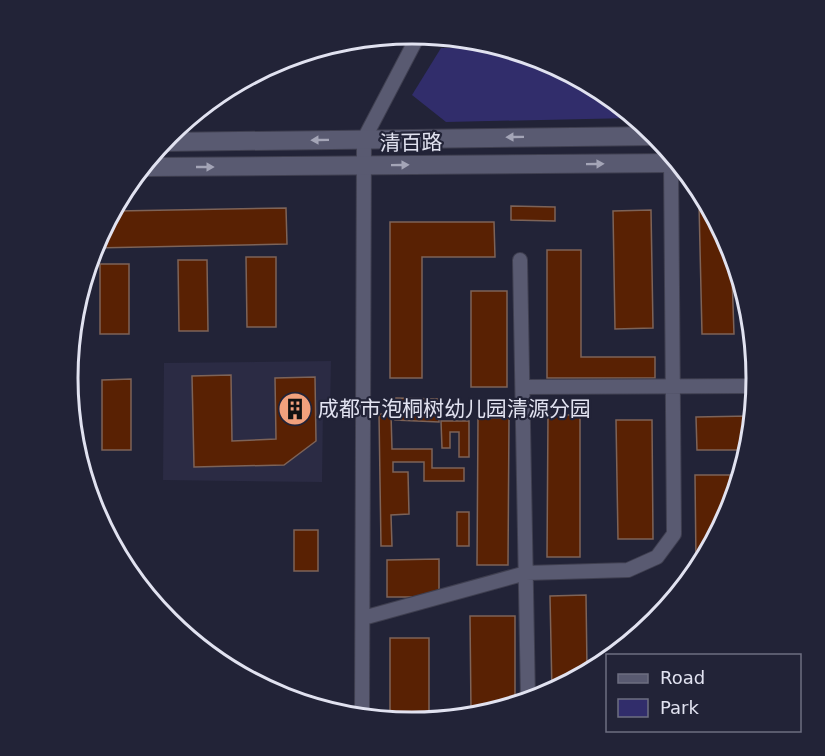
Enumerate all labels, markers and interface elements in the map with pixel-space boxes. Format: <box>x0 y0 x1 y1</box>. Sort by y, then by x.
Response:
street label: 清百路 <box>379 130 443 156</box>
one-way arrow <box>506 132 525 142</box>
one-way arrow <box>311 135 330 145</box>
one-way arrow <box>586 159 605 169</box>
one-way arrow <box>391 161 410 170</box>
one-way arrow <box>196 162 215 172</box>
building icon: 成都市泡桐树幼儿园清源分园 <box>277 391 313 427</box>
place label: 成都市泡桐树幼儿园清源分园 <box>318 397 591 421</box>
legend <box>606 654 801 732</box>
text: Road <box>660 667 705 688</box>
text: Park <box>660 697 699 718</box>

